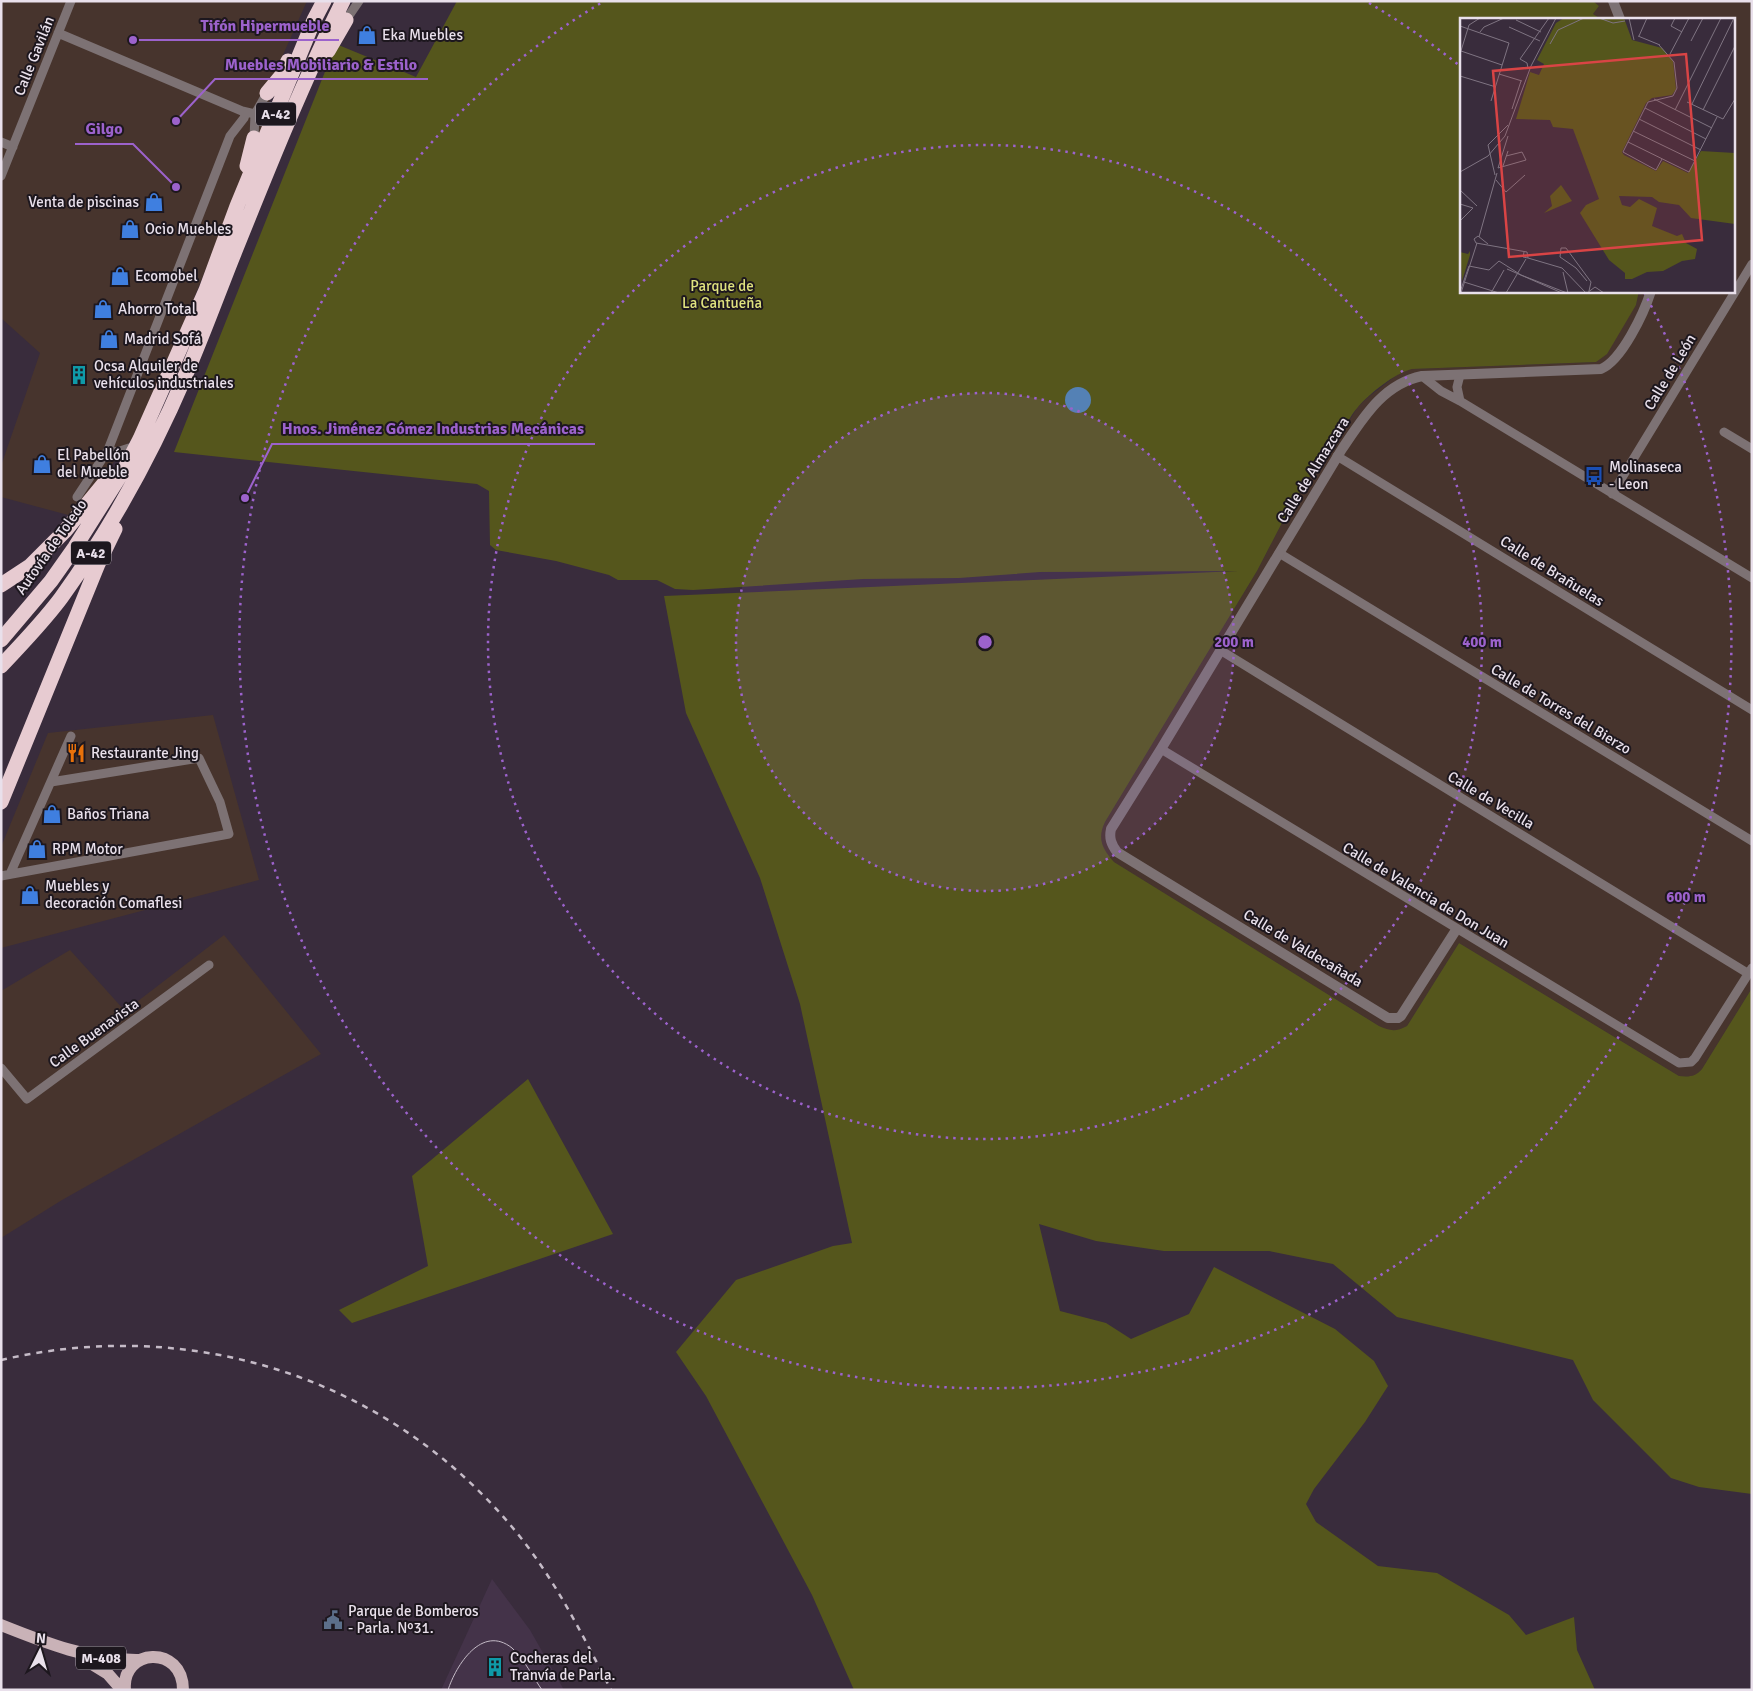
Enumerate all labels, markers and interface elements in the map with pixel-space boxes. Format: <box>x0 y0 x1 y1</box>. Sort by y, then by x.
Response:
callout: Tifón Hipermueble <box>190 9 339 40</box>
street label: Calle Gavilán <box>10 14 58 98</box>
text: Tifón Hipermueble <box>201 16 329 36</box>
inset map <box>1460 18 1736 292</box>
shop icon: Eka Muebles <box>356 24 378 46</box>
place label: Eka Muebles <box>382 26 463 44</box>
callout: Muebles Mobiliario & Estilo <box>215 48 428 79</box>
text: Muebles Mobiliario & Estilo <box>225 55 417 75</box>
road number: A-42 <box>256 102 296 126</box>
callout: Gilgo <box>75 113 133 144</box>
text: Gilgo <box>85 119 123 139</box>
shop icon: Venta de piscinas <box>143 191 165 213</box>
place label: Venta de piscinas <box>28 193 139 211</box>
shop icon: Ocio Muebles <box>119 218 141 240</box>
place label: Ocio Muebles <box>145 220 232 238</box>
shop icon: Ecomobel <box>109 265 131 287</box>
place label: Ecomobel <box>135 267 198 285</box>
park label: Parque de La Cantueña <box>682 277 762 312</box>
shop icon: Ahorro Total <box>92 298 114 320</box>
place label: Ahorro Total <box>118 300 196 318</box>
shop icon: Madrid Sofá <box>98 328 120 350</box>
place label: Madrid Sofá <box>124 330 201 348</box>
street label: Calle de León <box>1640 331 1700 413</box>
place label: Ocsa Alquiler de vehículos industriales <box>94 357 234 392</box>
building icon: Ocsa Alquiler de vehículos industriales <box>68 364 90 386</box>
callout: Hnos. Jiménez Gómez Industrias Mecánicas <box>272 413 595 444</box>
street label: Calle de Almazcara <box>1273 414 1353 526</box>
text: Hnos. Jiménez Gómez Industrias Mecánicas <box>282 419 584 439</box>
place label: El Pabellón del Mueble <box>57 446 129 481</box>
shop icon: El Pabellón del Mueble <box>31 453 53 475</box>
place label: Molinaseca - Leon <box>1609 458 1682 493</box>
bus stop icon: Molinaseca - Leon <box>1583 465 1605 487</box>
street label: Autovía de Toledo <box>11 496 91 598</box>
street label: Calle de Brañuelas <box>1497 532 1608 610</box>
road number: A-42 <box>71 542 111 564</box>
centre of rings <box>976 633 994 651</box>
text: 200 m <box>1214 633 1254 651</box>
text: 400 m <box>1462 633 1502 651</box>
street label: Calle de Torres del Bierzo <box>1488 660 1635 758</box>
restaurant icon: Restaurante Jing <box>65 742 87 764</box>
place label: Restaurante Jing <box>91 744 199 762</box>
street label: Calle de Vecilla <box>1445 767 1537 833</box>
shop icon: Baños Triana <box>41 803 63 825</box>
place label: Baños Triana <box>67 805 149 823</box>
shop icon: RPM Motor <box>26 838 48 860</box>
street label: Calle de Valencia de Don Juan <box>1340 838 1512 952</box>
place label: RPM Motor <box>52 840 123 858</box>
place label: Muebles y decoración Comaflesi <box>45 877 182 912</box>
shop icon: Muebles y decoración Comaflesi <box>19 884 41 906</box>
text: 600 m <box>1666 888 1706 906</box>
street label: Calle de Valdecañada <box>1240 905 1366 991</box>
street label: Calle Buenavista <box>46 994 142 1072</box>
place label: Parque de Bomberos - Parla. Nº31. <box>348 1602 479 1637</box>
public building icon: Parque de Bomberos - Parla. Nº31. <box>322 1609 344 1631</box>
north arrow <box>15 1626 65 1676</box>
text: N <box>35 1630 47 1647</box>
road number: M-408 <box>76 1646 126 1670</box>
place label: Cocheras del Tranvía de Parla. <box>510 1649 616 1684</box>
building icon: Cocheras del Tranvía de Parla. <box>484 1656 506 1678</box>

